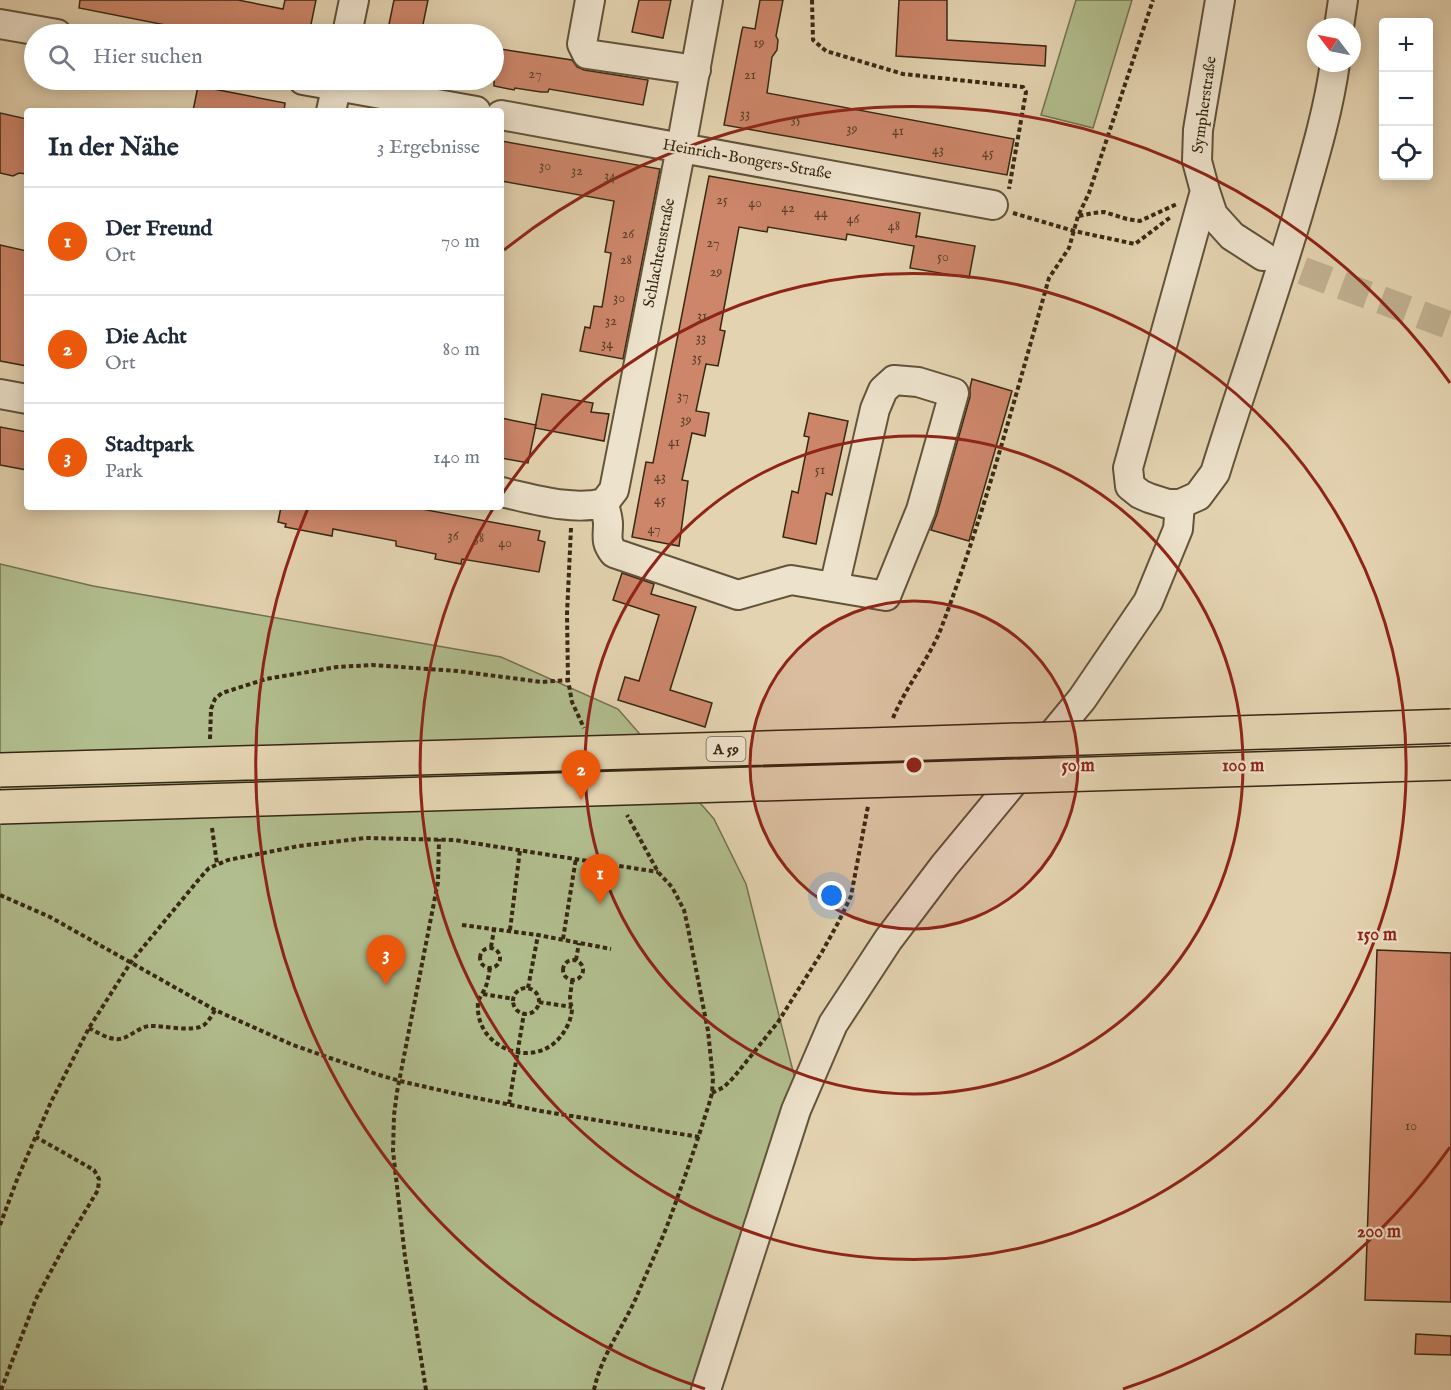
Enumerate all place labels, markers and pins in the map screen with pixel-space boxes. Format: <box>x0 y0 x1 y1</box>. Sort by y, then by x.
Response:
pin: 2 <box>562 750 600 800</box>
centre of rings <box>904 755 924 775</box>
pin: 1 <box>580 854 620 904</box>
pin: 3 <box>366 936 406 985</box>

